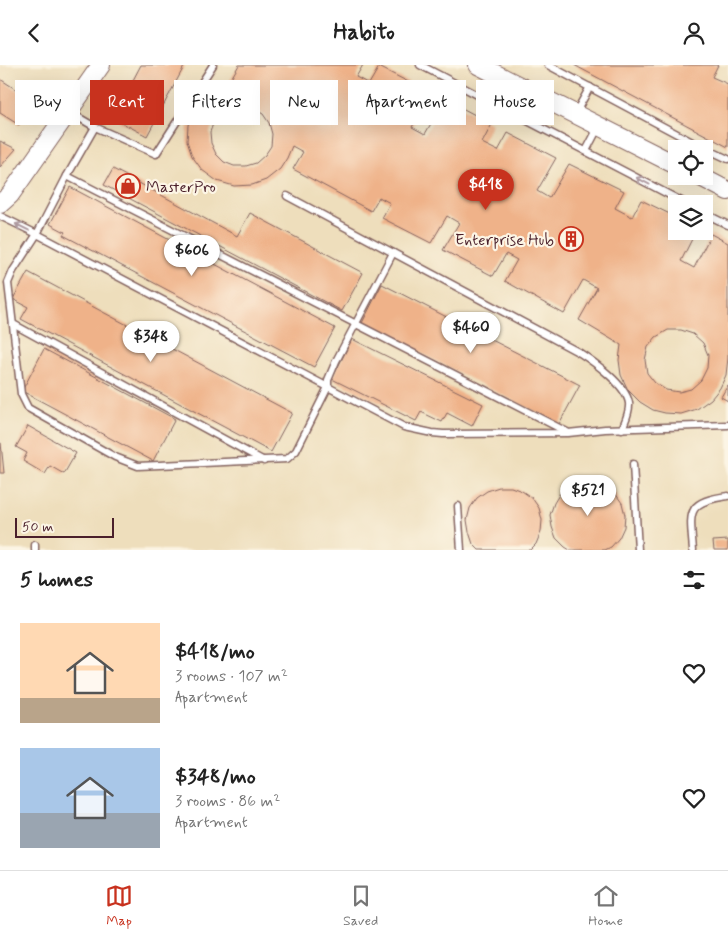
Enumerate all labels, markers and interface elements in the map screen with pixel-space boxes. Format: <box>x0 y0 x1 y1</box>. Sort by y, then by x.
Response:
icon: back <box>20 19 48 47</box>
text: Habito <box>333 19 395 47</box>
icon: person <box>680 19 708 47</box>
chip: Buy <box>15 80 80 125</box>
chip: Rent <box>90 80 164 125</box>
chip: Filters <box>174 80 260 125</box>
chip: New <box>270 80 338 125</box>
chip: Apartment <box>348 80 466 125</box>
chip: House <box>476 80 554 125</box>
map controls <box>668 140 713 240</box>
button: locate <box>668 140 713 185</box>
pin: $418 <box>456 169 516 211</box>
shop icon: MasterPro <box>115 173 141 199</box>
text: $418 <box>469 174 503 195</box>
one-way arrow <box>636 176 651 186</box>
place label: MasterPro <box>146 177 216 198</box>
button: layers <box>668 195 713 240</box>
one-way arrow <box>15 221 30 231</box>
building icon: Enterprise Hub <box>558 226 584 252</box>
place label: Enterprise Hub <box>455 230 554 251</box>
pin: $606 <box>162 235 222 277</box>
text: $606 <box>175 240 209 261</box>
pin: $460 <box>441 311 501 354</box>
text: $460 <box>452 317 490 338</box>
pin: $348 <box>121 321 181 363</box>
text: $348 <box>133 326 169 347</box>
pin: $521 <box>558 475 618 517</box>
text: $521 <box>571 480 605 501</box>
scale bar <box>15 515 114 538</box>
text: 50 m <box>22 518 53 536</box>
text: 5 homes <box>20 566 93 594</box>
icon: filters <box>680 566 708 594</box>
text: $418/mo <box>175 638 255 666</box>
icon: home <box>60 643 120 703</box>
icon: heart <box>680 659 708 687</box>
text: 3 rooms · 107 m² <box>175 666 288 687</box>
text: Apartment <box>175 687 248 708</box>
text: $348/mo <box>175 763 256 791</box>
icon: home <box>60 768 120 828</box>
icon: heart <box>680 784 708 812</box>
text: 3 rooms · 86 m² <box>175 791 280 812</box>
text: Apartment <box>175 812 248 833</box>
tab: Map <box>105 882 133 930</box>
tab: Saved <box>343 882 378 930</box>
tab: Home <box>588 882 623 930</box>

